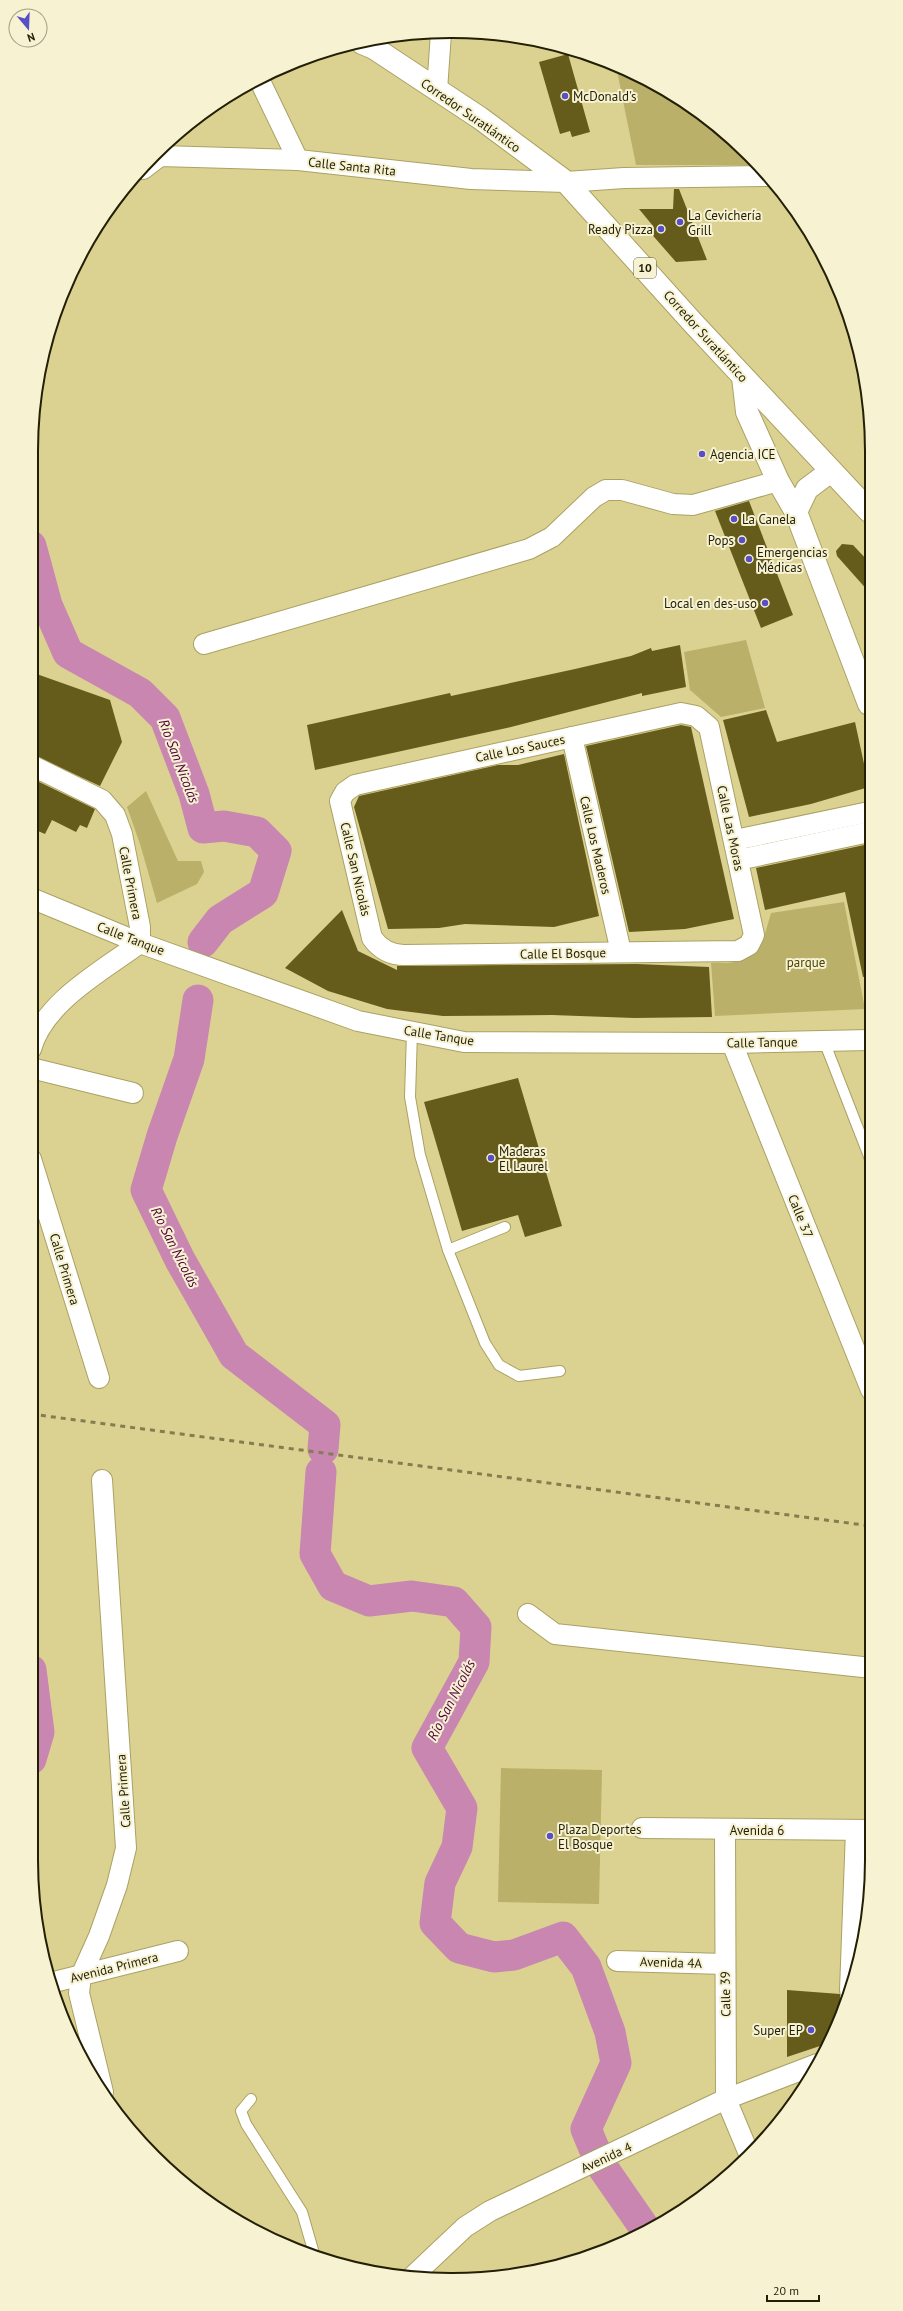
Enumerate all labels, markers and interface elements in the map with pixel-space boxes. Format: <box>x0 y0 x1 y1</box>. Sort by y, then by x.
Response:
north arrow <box>8 8 48 48</box>
text: N <box>26 30 37 45</box>
street label: Corredor Suratlántico <box>417 75 524 156</box>
place label: McDonald's <box>573 88 636 105</box>
marker: McDonald's <box>560 91 570 101</box>
street label: Calle Santa Rita <box>307 153 397 180</box>
place label: La Cevichería Grill <box>688 207 761 239</box>
marker: La Cevichería Grill <box>675 217 685 227</box>
place label: Ready Pizza <box>588 221 653 238</box>
marker: Ready Pizza <box>656 224 666 234</box>
road number: 10 <box>634 258 656 278</box>
street label: Corredor Suratlántico <box>660 287 752 386</box>
place label: Agencia ICE <box>710 446 776 463</box>
marker: Agencia ICE <box>697 449 707 459</box>
place label: La Canela <box>742 511 796 528</box>
marker: La Canela <box>729 514 739 524</box>
place label: Pops <box>708 532 734 549</box>
marker: Pops <box>737 535 747 545</box>
place label: Emergencias Médicas <box>757 544 828 576</box>
marker: Emergencias Médicas <box>744 554 754 564</box>
place label: Local en des-uso <box>664 595 757 612</box>
marker: Local en des-uso <box>760 598 770 608</box>
water label: Río San Nicolás <box>155 717 203 806</box>
street label: Calle Los Sauces <box>474 731 566 766</box>
street label: Calle Las Moras <box>713 784 748 872</box>
street label: Calle Los Maderos <box>576 794 615 896</box>
street label: Calle San Nicolás <box>336 821 375 918</box>
street label: Calle Primera <box>115 845 146 921</box>
street label: Calle Tanque <box>95 918 167 959</box>
street label: Calle El Bosque <box>520 944 606 963</box>
park label: parque <box>787 954 825 971</box>
street label: Calle Tanque <box>403 1022 475 1049</box>
street label: Calle Tanque <box>726 1033 798 1052</box>
place label: Maderas El Laurel <box>499 1143 548 1175</box>
marker: Maderas El Laurel <box>486 1153 496 1163</box>
street label: Calle 37 <box>784 1192 817 1240</box>
water label: Río San Nicolás <box>147 1204 203 1291</box>
street label: Calle Primera <box>46 1231 83 1307</box>
water label: Río San Nicolás <box>423 1656 479 1743</box>
street label: Calle Primera <box>112 1753 135 1828</box>
place label: Plaza Deportes El Bosque <box>558 1821 642 1853</box>
street label: Avenida 6 <box>730 1822 784 1839</box>
marker: Plaza Deportes El Bosque <box>545 1831 555 1841</box>
street label: Avenida Primera <box>68 1948 160 1987</box>
street label: Avenida 4A <box>640 1953 703 1972</box>
street label: Calle 39 <box>717 1971 734 2017</box>
place label: Super EP <box>753 2022 803 2039</box>
marker: Super EP <box>806 2025 816 2035</box>
street label: Avenida 4 <box>578 2138 634 2177</box>
scale bar <box>767 2277 819 2303</box>
text: 20 m <box>773 2283 799 2298</box>

